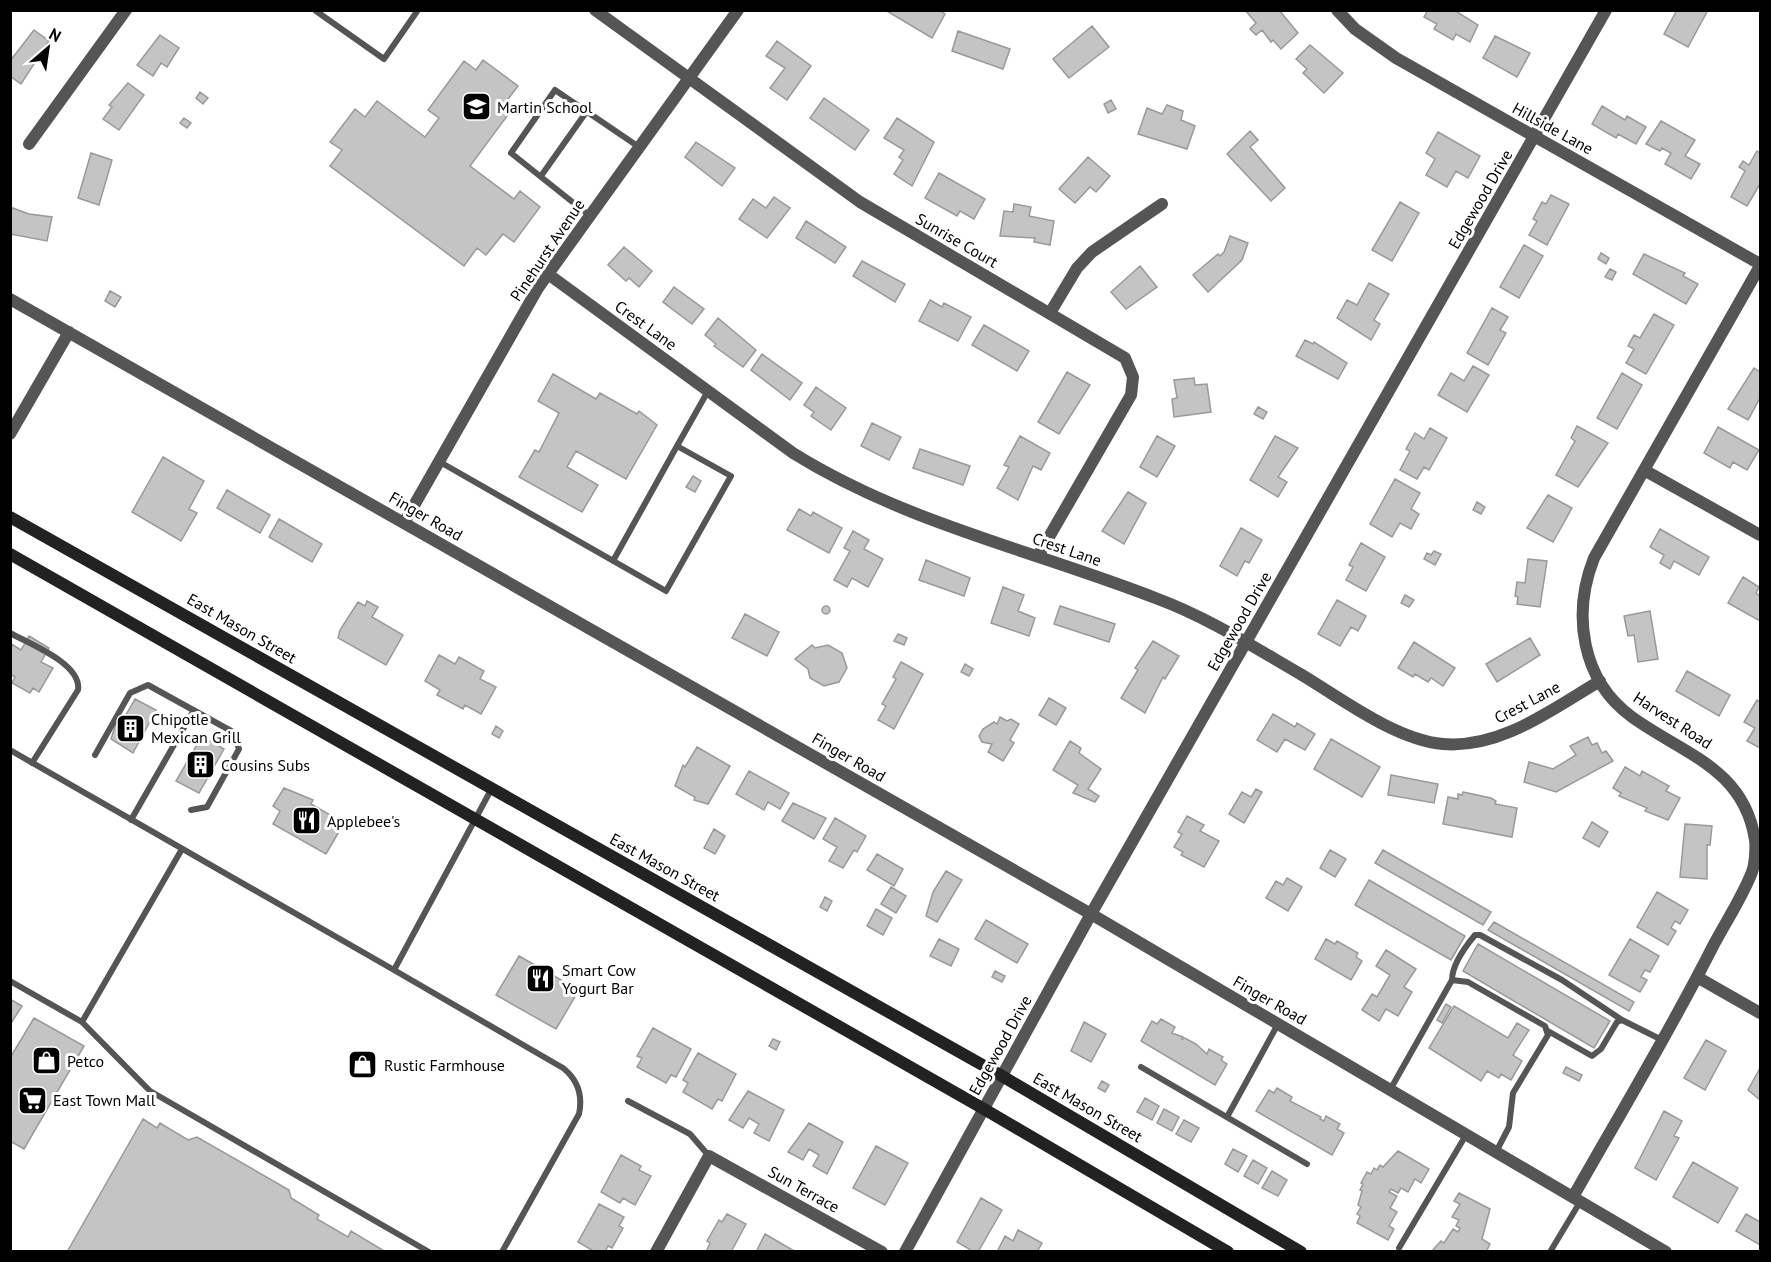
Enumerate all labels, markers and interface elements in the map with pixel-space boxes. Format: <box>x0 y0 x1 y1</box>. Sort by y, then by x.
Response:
north arrow <box>18 18 78 78</box>
text: N <box>46 24 65 46</box>
school or university icon: Martin School <box>460 91 492 123</box>
place label: Martin School <box>497 97 593 117</box>
street label: Hillside Lane <box>1509 98 1597 158</box>
street label: Edgewood Drive <box>1444 146 1516 252</box>
street label: Pinehurst Avenue <box>505 195 589 305</box>
street label: Sunrise Court <box>912 208 1002 272</box>
street label: Crest Lane <box>611 296 681 354</box>
street label: Finger Road <box>386 487 466 545</box>
street label: Crest Lane <box>1030 528 1104 570</box>
street label: Edgewood Drive <box>1203 568 1275 674</box>
street label: East Mason Street <box>184 589 301 668</box>
street label: Crest Lane <box>1491 676 1563 728</box>
street label: Harvest Road <box>1630 687 1716 753</box>
place label: Chipotle Mexican Grill <box>151 709 241 747</box>
building icon: Chipotle Mexican Grill <box>114 712 146 744</box>
street label: Finger Road <box>809 728 889 786</box>
building icon: Cousins Subs <box>184 749 216 781</box>
place label: Cousins Subs <box>221 755 310 775</box>
restaurant icon: Applebee's <box>290 805 322 837</box>
place label: Applebee's <box>327 811 400 831</box>
street label: East Mason Street <box>606 828 724 906</box>
place label: Smart Cow Yogurt Bar <box>562 960 636 998</box>
restaurant icon: Smart Cow Yogurt Bar <box>525 963 557 995</box>
street label: Finger Road <box>1230 971 1310 1029</box>
street label: Edgewood Drive <box>964 992 1036 1098</box>
shop icon: Petco <box>30 1045 62 1077</box>
shop icon: Rustic Farmhouse <box>347 1049 379 1081</box>
place label: Petco <box>67 1051 104 1071</box>
place label: Rustic Farmhouse <box>384 1055 505 1075</box>
street label: East Mason Street <box>1030 1068 1147 1147</box>
supermarket icon: East Town Mall <box>16 1084 48 1116</box>
place label: East Town Mall <box>53 1090 156 1110</box>
street label: Sun Terrace <box>765 1161 843 1217</box>

